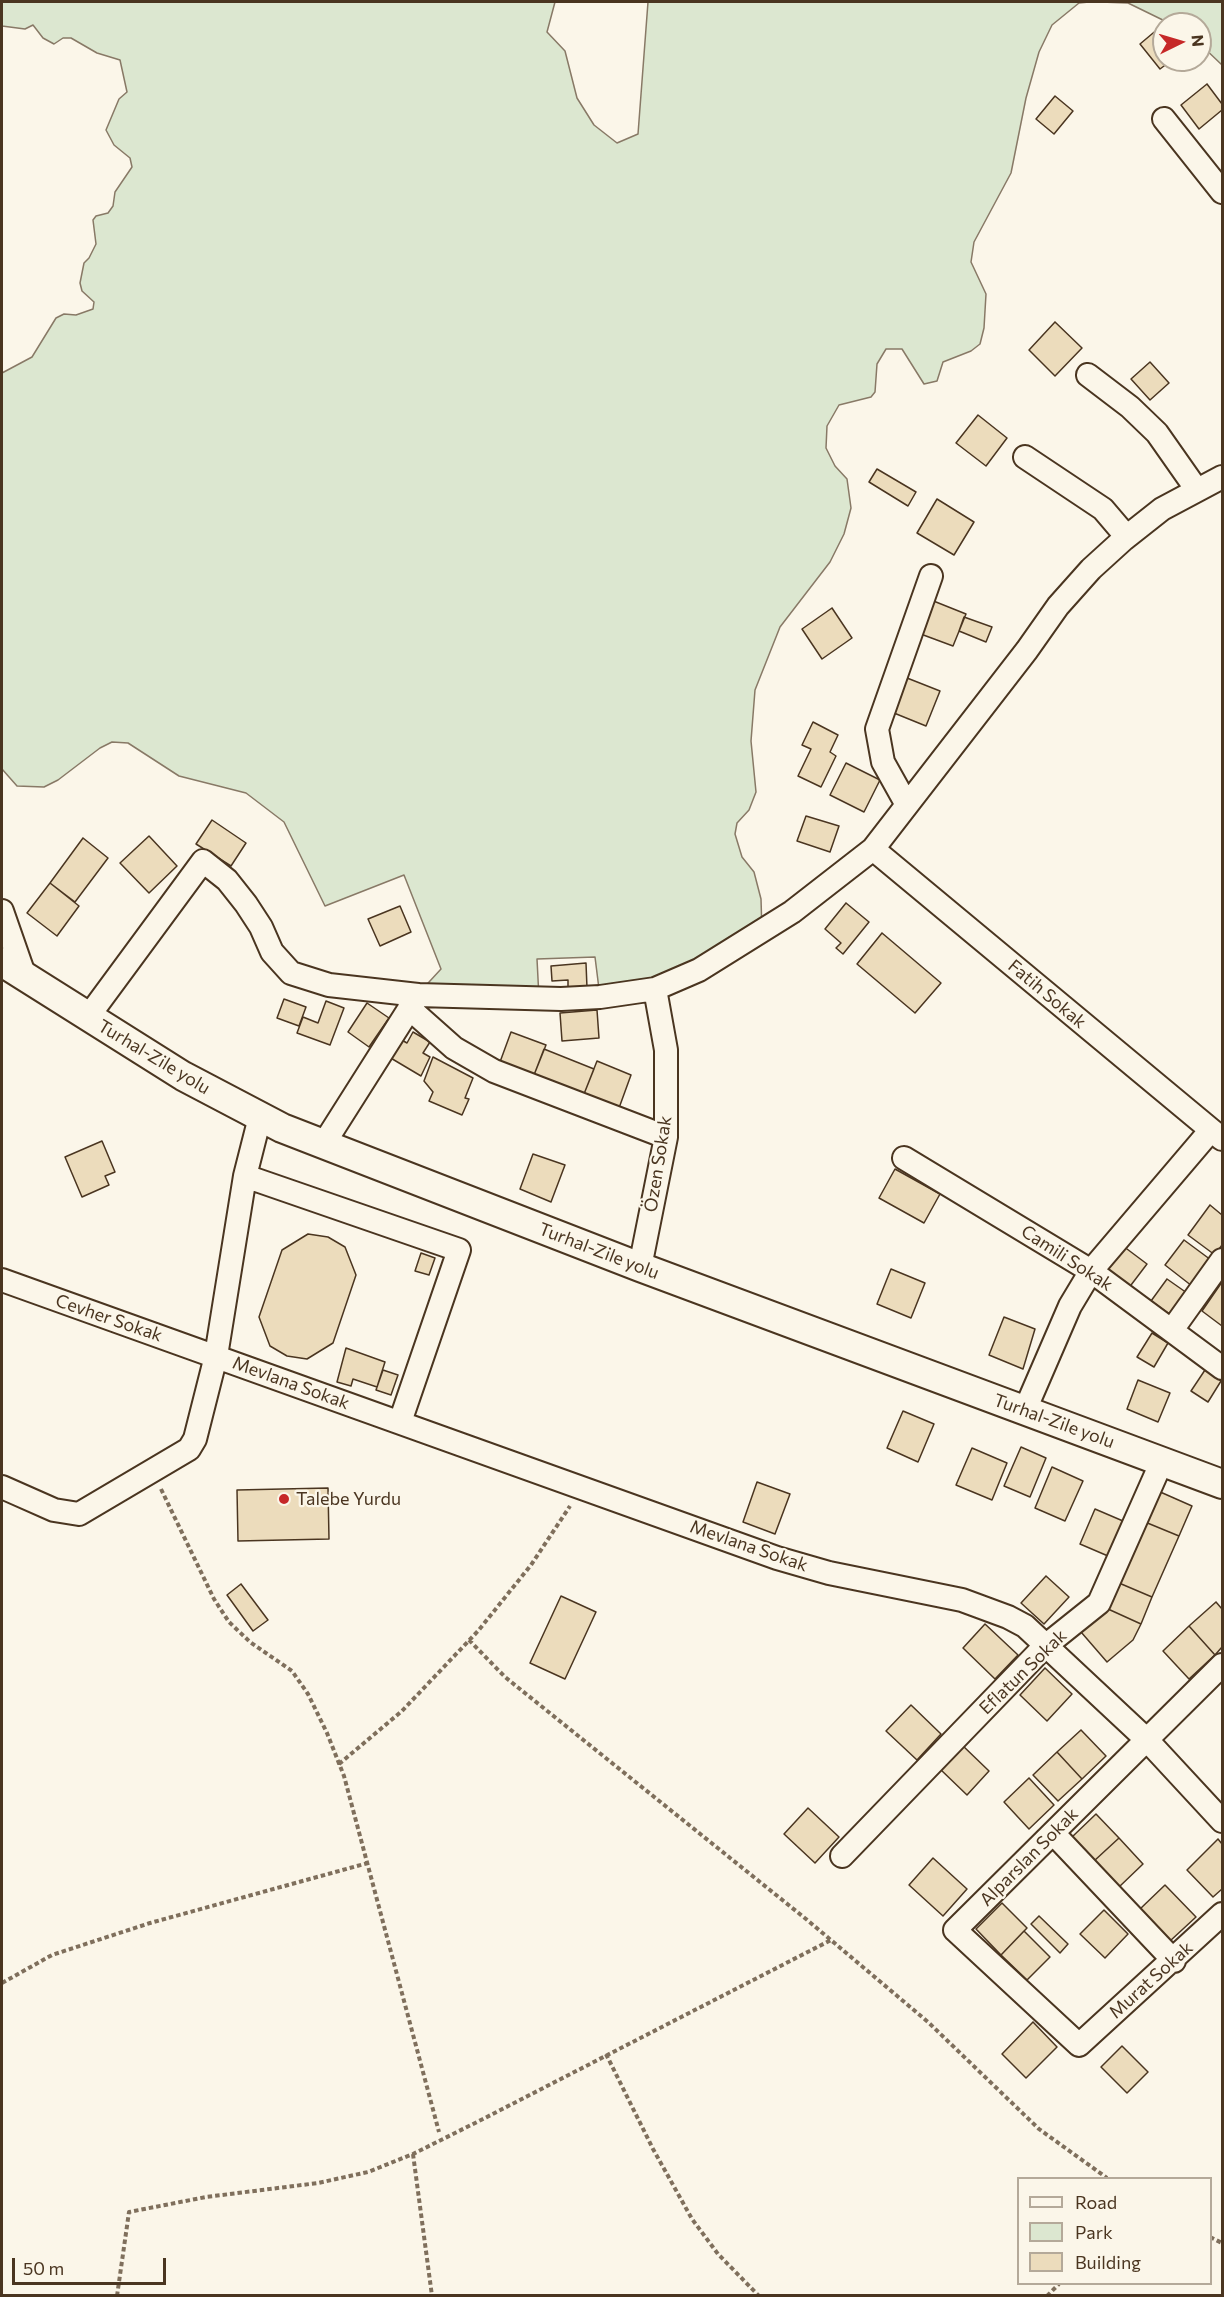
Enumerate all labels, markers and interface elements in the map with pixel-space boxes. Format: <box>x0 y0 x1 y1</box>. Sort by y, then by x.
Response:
north arrow <box>1152 12 1212 72</box>
text: N <box>1188 34 1208 47</box>
street label: Fatih Sokak <box>1004 955 1090 1033</box>
street label: Turhal-Zile yolu <box>94 1015 214 1099</box>
street label: Özen Sokak <box>640 1114 676 1214</box>
street label: Turhal-Zile yolu <box>536 1218 662 1284</box>
street label: Camili Sokak <box>1017 1220 1117 1296</box>
street label: Cevher Sokak <box>53 1290 165 1346</box>
street label: Mevlana Sokak <box>229 1352 353 1414</box>
street label: Turhal-Zile yolu <box>991 1389 1117 1453</box>
place label: Talebe Yurdu <box>296 1488 401 1510</box>
marker: Talebe Yurdu <box>277 1492 291 1506</box>
street label: Mevlana Sokak <box>687 1516 811 1576</box>
street label: Eflatun Sokak <box>975 1625 1071 1719</box>
street label: Alparslan Sokak <box>975 1803 1083 1911</box>
street label: Murat Sokak <box>1105 1937 1197 2023</box>
legend <box>1017 2177 1212 2285</box>
text: Road <box>1075 2191 1117 2213</box>
text: Park <box>1075 2221 1113 2243</box>
scale bar <box>15 2246 170 2284</box>
text: Building <box>1075 2251 1141 2273</box>
text: 50 m <box>23 2257 64 2279</box>

